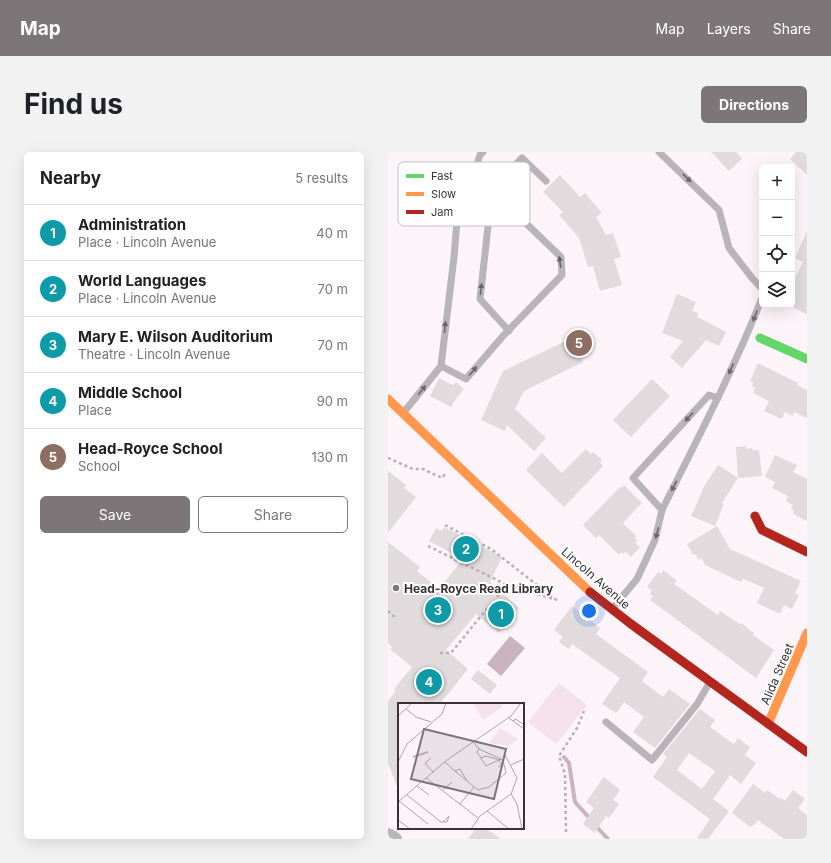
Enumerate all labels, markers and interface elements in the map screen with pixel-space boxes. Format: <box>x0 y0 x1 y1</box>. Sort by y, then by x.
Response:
text: Map <box>20 17 61 40</box>
text: Map <box>656 20 685 37</box>
text: Layers <box>707 20 751 37</box>
text: Share <box>773 20 811 37</box>
button: Directions <box>701 86 807 123</box>
text: Find us <box>24 87 123 121</box>
legend <box>398 162 530 226</box>
map controls <box>759 164 795 308</box>
button: + <box>759 164 795 200</box>
text: Nearby <box>40 168 101 188</box>
text: Fast <box>431 169 453 183</box>
text: 5 results <box>295 170 348 186</box>
one-way arrow <box>682 174 692 183</box>
text: Slow <box>431 187 456 201</box>
button: − <box>759 200 795 236</box>
text: Jam <box>431 205 453 219</box>
text: Administration <box>78 215 186 234</box>
text: 1 <box>50 225 56 241</box>
text: 40 m <box>316 225 348 241</box>
text: Place · Lincoln Avenue <box>78 234 216 250</box>
button: locate <box>759 236 795 272</box>
one-way arrow <box>557 256 563 268</box>
text: World Languages <box>78 271 206 290</box>
button: layers <box>759 272 795 308</box>
text: 2 <box>49 281 57 297</box>
text: 70 m <box>318 281 348 297</box>
one-way arrow <box>478 283 485 295</box>
text: Place · Lincoln Avenue <box>78 290 216 306</box>
one-way arrow <box>751 310 757 322</box>
one-way arrow <box>442 321 448 333</box>
text: Mary E. Wilson Auditorium <box>78 327 273 346</box>
pin: 5 <box>566 328 592 358</box>
text: 3 <box>49 337 57 353</box>
text: 70 m <box>318 337 348 353</box>
text: Theatre · Lincoln Avenue <box>78 346 230 362</box>
one-way arrow <box>728 363 734 375</box>
one-way arrow <box>469 366 478 376</box>
text: Middle School <box>78 383 182 402</box>
one-way arrow <box>418 384 426 395</box>
text: 4 <box>49 393 57 409</box>
text: 90 m <box>317 393 348 409</box>
text: Place <box>78 402 112 418</box>
one-way arrow <box>685 412 694 422</box>
text: Head-Royce School <box>78 439 223 458</box>
text: 5 <box>49 449 57 465</box>
text: 130 m <box>311 449 348 465</box>
text: School <box>78 458 120 474</box>
one-way arrow <box>671 480 678 492</box>
button: Save <box>40 496 190 533</box>
button: Share <box>198 496 348 533</box>
one-way arrow <box>653 527 659 539</box>
pin: 2 <box>453 534 479 564</box>
street label: Lincoln Avenue <box>558 544 634 612</box>
place label: Head-Royce Read Library <box>404 581 554 596</box>
marker: Head-Royce Read Library <box>391 583 401 593</box>
pin: 3 <box>425 595 451 625</box>
pin: 1 <box>488 599 514 629</box>
your location <box>579 601 599 621</box>
street label: Alida Street <box>757 641 797 707</box>
pin: 4 <box>416 667 442 697</box>
inset map <box>398 703 524 829</box>

